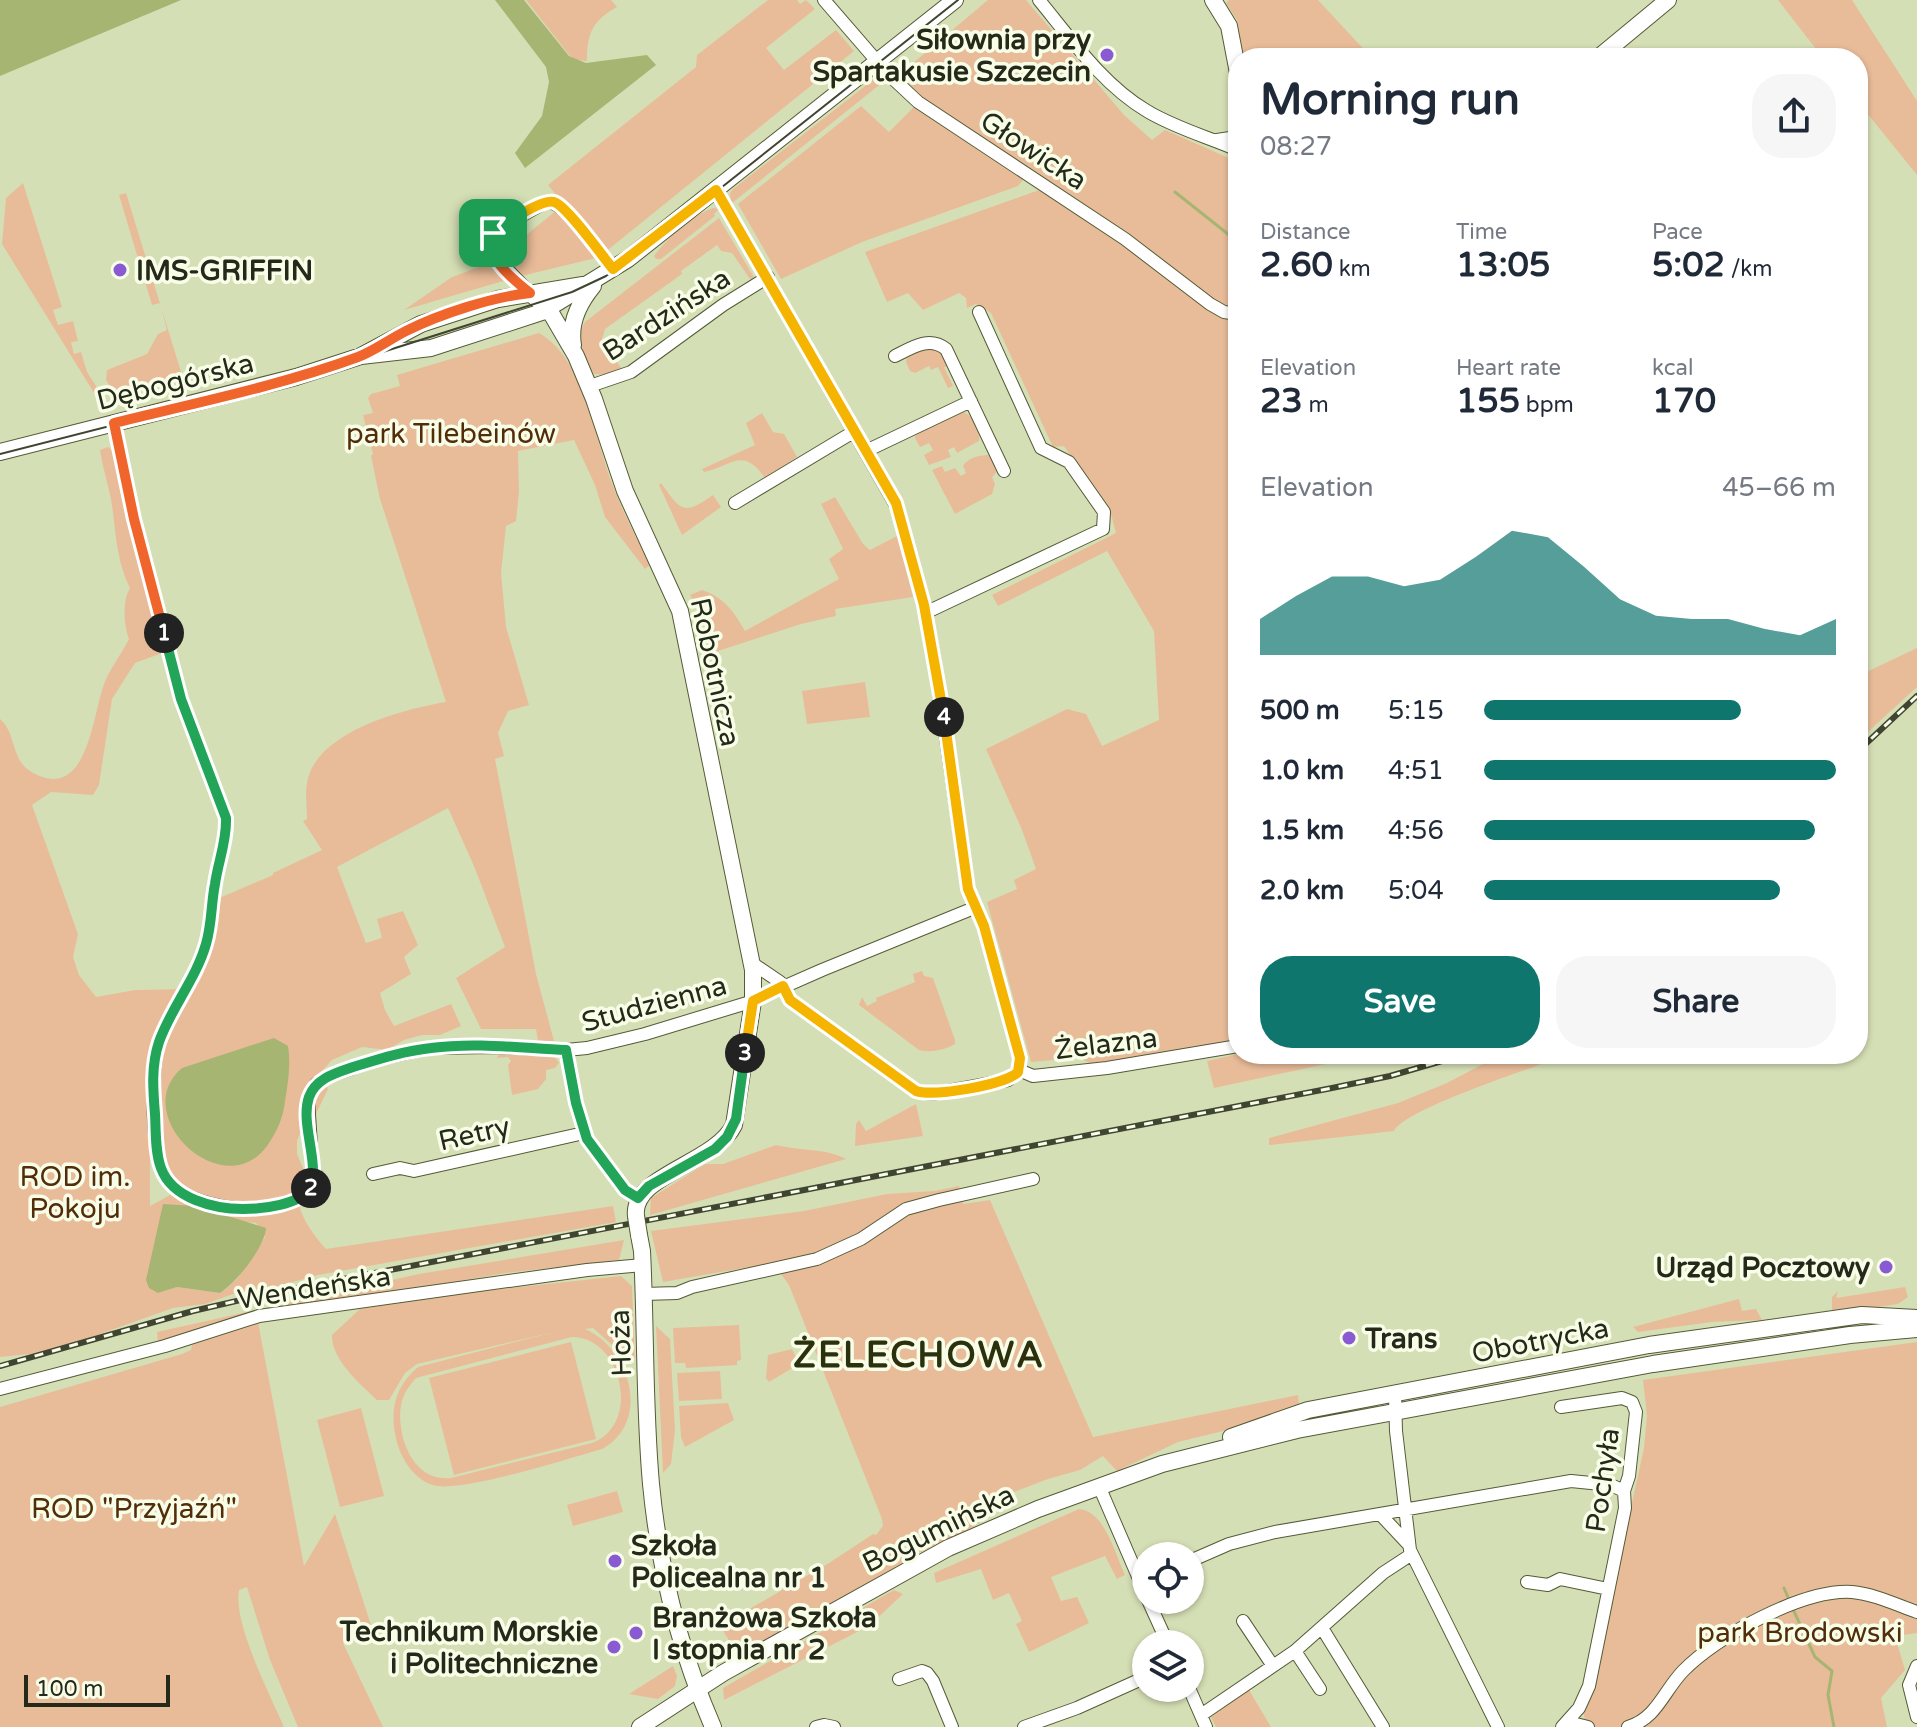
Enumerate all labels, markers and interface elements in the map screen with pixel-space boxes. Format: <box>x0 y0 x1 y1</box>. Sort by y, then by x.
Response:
place label: Siłownia przy Spartakusie Szczecin <box>813 23 1091 89</box>
marker: Siłownia przy Spartakusie Szczecin <box>1098 46 1116 64</box>
text: Morning run <box>1260 74 1520 127</box>
button: share <box>1752 74 1836 158</box>
street label: Głowicka <box>974 104 1093 198</box>
text: 08:27 <box>1260 131 1332 162</box>
pin <box>459 199 527 267</box>
icon: arrive <box>471 211 515 255</box>
text: Distance <box>1260 219 1351 245</box>
text: Time <box>1456 219 1507 245</box>
text: Pace <box>1652 219 1703 245</box>
text: 2.60 <box>1260 245 1333 286</box>
text: 13:05 <box>1456 245 1550 286</box>
text: 5:02 <box>1652 245 1725 286</box>
place label: IMS-GRIFFIN <box>136 254 313 288</box>
text: km <box>1333 256 1371 282</box>
text: /km <box>1725 256 1773 282</box>
marker: IMS-GRIFFIN <box>111 261 129 279</box>
street label: Bardzińska <box>596 261 737 369</box>
street label: Dębogórska <box>93 346 257 418</box>
text: Elevation <box>1260 355 1356 381</box>
text: Heart rate <box>1456 355 1561 381</box>
text: kcal <box>1652 355 1693 381</box>
text: 23 <box>1260 381 1303 422</box>
text: 155 <box>1456 381 1520 422</box>
text: 170 <box>1652 381 1716 422</box>
text: m <box>1303 392 1329 418</box>
text: bpm <box>1520 392 1574 418</box>
park label: park Tilebeinów <box>346 417 556 451</box>
text: Elevation <box>1260 472 1374 503</box>
text: 45–66 m <box>1722 472 1836 503</box>
street label: Robotnicza <box>683 595 747 750</box>
pin: 1 <box>144 613 184 653</box>
text: 1 <box>157 620 171 646</box>
text: 500 m <box>1260 695 1340 726</box>
text: 5:15 <box>1388 695 1444 726</box>
pin: 4 <box>924 697 964 737</box>
text: 4 <box>937 704 951 730</box>
text: 1.0 km <box>1260 755 1344 786</box>
text: 4:51 <box>1388 755 1444 786</box>
text: 1.5 km <box>1260 815 1344 846</box>
text: 4:56 <box>1388 815 1444 846</box>
text: 2.0 km <box>1260 875 1344 906</box>
text: 5:04 <box>1388 875 1444 906</box>
button: Save <box>1260 956 1540 1048</box>
button: Share <box>1556 956 1836 1048</box>
street label: Studzienna <box>578 968 730 1040</box>
street label: Żelazna <box>1053 1021 1159 1067</box>
pin: 3 <box>725 1033 765 1073</box>
text: 3 <box>738 1040 752 1066</box>
street label: Retry <box>435 1109 513 1159</box>
park label: ROD im. Pokoju <box>20 1160 130 1226</box>
pin: 2 <box>291 1168 331 1208</box>
text: 2 <box>304 1175 318 1201</box>
place label: Urząd Pocztowy <box>1655 1251 1870 1285</box>
marker: Urząd Pocztowy <box>1877 1258 1895 1276</box>
street label: Wendeńska <box>235 1259 393 1317</box>
street label: Hoża <box>603 1309 639 1377</box>
street label: Obotrycka <box>1469 1311 1612 1371</box>
place label: Trans <box>1364 1322 1437 1356</box>
marker: Trans <box>1340 1329 1358 1347</box>
district label: ŻELECHOWA <box>793 1334 1045 1377</box>
street label: Pochyła <box>1579 1426 1627 1535</box>
street label: Bogumińska <box>857 1477 1020 1580</box>
park label: ROD "Przyjaźń" <box>31 1492 237 1526</box>
place label: Szkoła Policealna nr 1 <box>631 1529 826 1595</box>
map controls <box>1132 1542 1204 1702</box>
button: locate <box>1132 1542 1204 1614</box>
marker: Szkoła Policealna nr 1 <box>606 1552 624 1570</box>
place label: Branżowa Szkoła I stopnia nr 2 <box>652 1601 877 1667</box>
place label: Technikum Morskie i Politechniczne <box>339 1615 598 1681</box>
park label: park Brodowski <box>1697 1616 1903 1650</box>
marker: Branżowa Szkoła I stopnia nr 2 <box>627 1624 645 1642</box>
button: layers <box>1132 1630 1204 1702</box>
marker: Technikum Morskie i Politechniczne <box>605 1638 623 1656</box>
scale bar <box>24 1671 170 1707</box>
text: 100 m <box>36 1676 103 1702</box>

